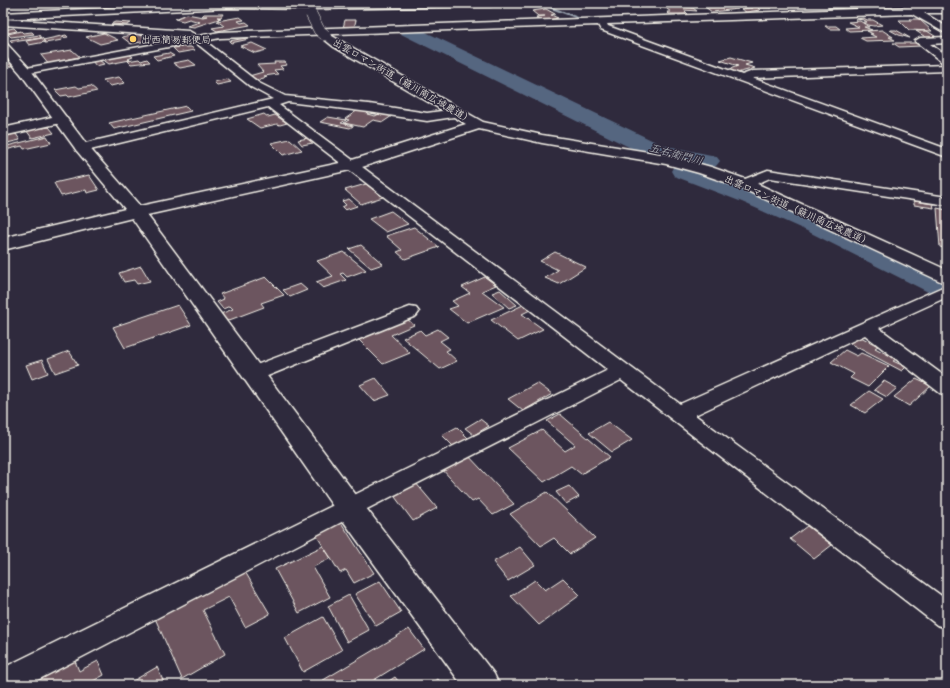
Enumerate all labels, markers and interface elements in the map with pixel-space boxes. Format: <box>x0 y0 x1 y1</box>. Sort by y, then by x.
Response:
place label: 出西簡易郵便局 <box>141 33 211 46</box>
marker: 出西簡易郵便局 <box>128 34 138 44</box>
street label: 出雲ロマン街道（簸川南広域農道） <box>330 35 476 127</box>
water label: 五右衛門川 <box>648 140 704 168</box>
street label: 出雲ロマン街道（簸川南広域農道） <box>722 172 874 248</box>

